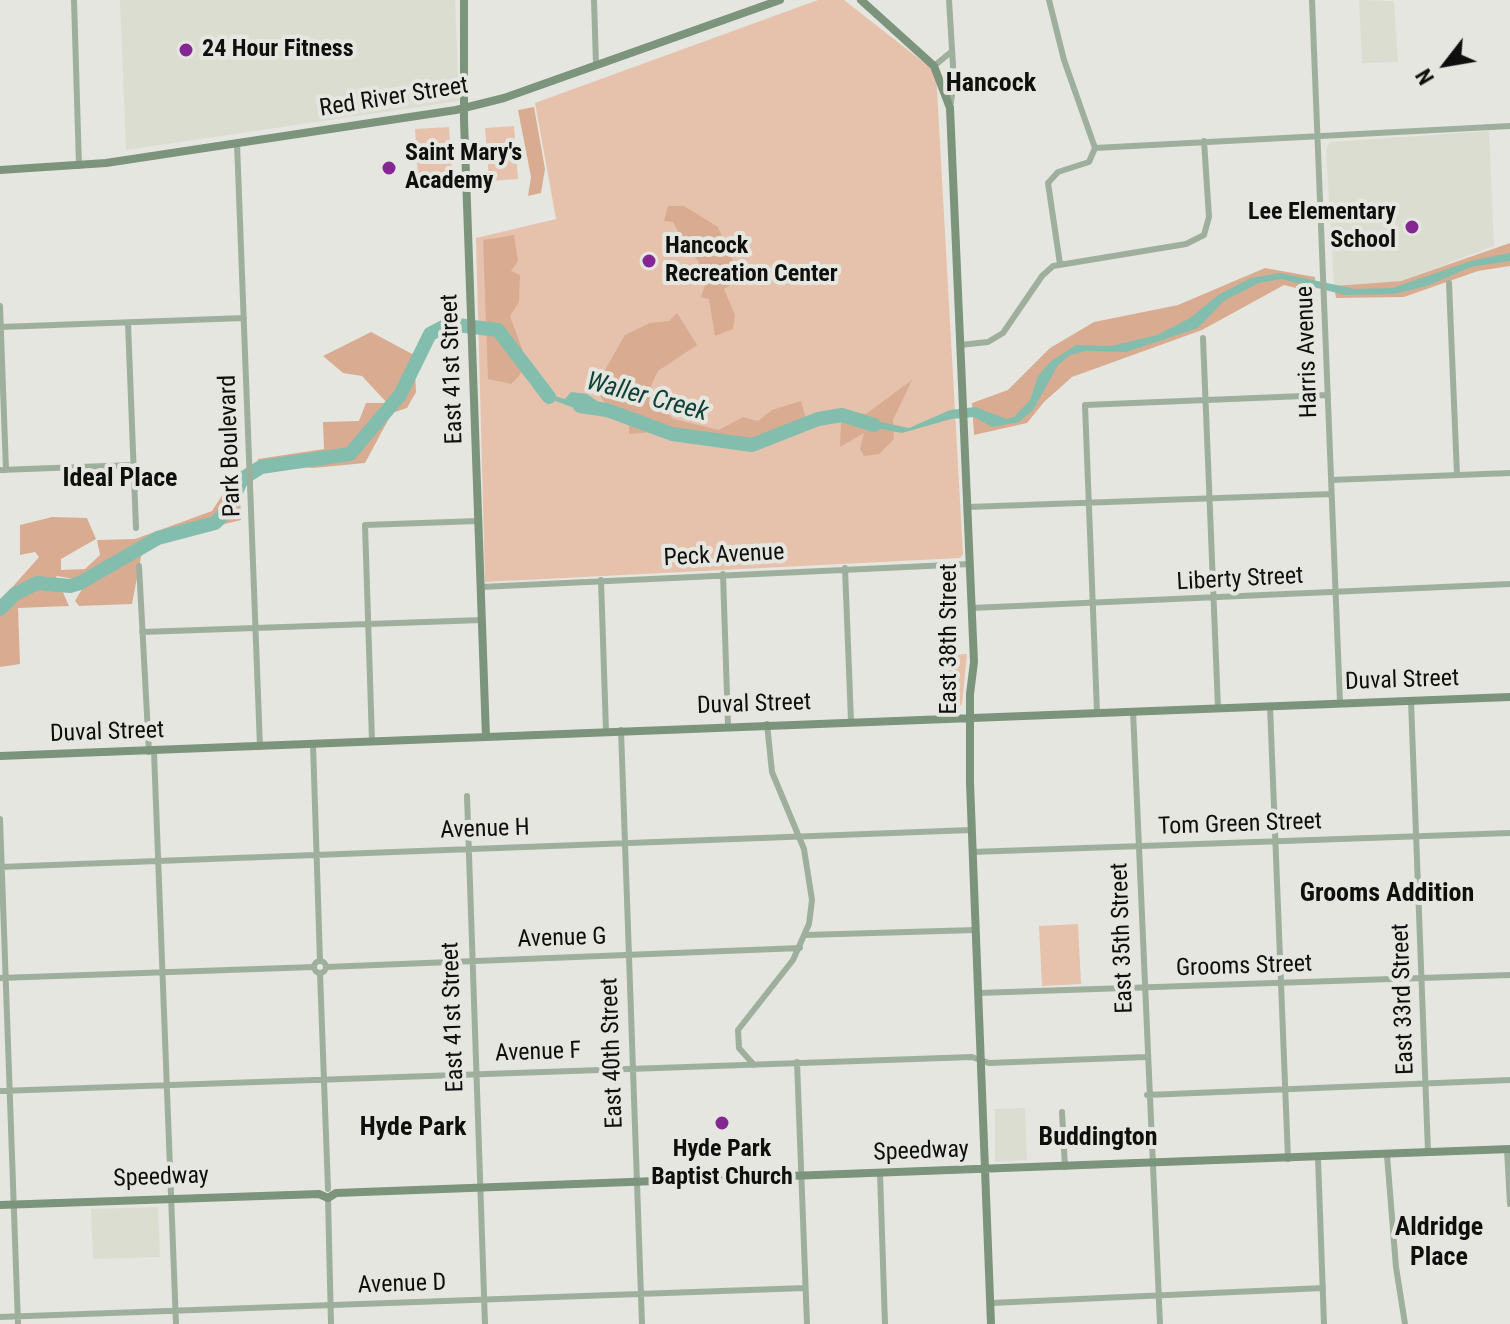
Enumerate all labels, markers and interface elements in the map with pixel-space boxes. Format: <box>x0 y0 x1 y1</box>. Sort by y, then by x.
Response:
north arrow <box>1406 24 1486 104</box>
place label: 24 Hour Fitness <box>202 36 354 64</box>
marker: 24 Hour Fitness <box>177 41 195 59</box>
text: N <box>1411 64 1439 89</box>
district label: Hancock <box>946 68 1036 100</box>
street label: Red River Street <box>318 72 470 124</box>
place label: Saint Mary's Academy <box>405 140 522 196</box>
marker: Saint Mary's Academy <box>380 159 398 177</box>
place label: Lee Elementary School <box>1248 199 1396 255</box>
marker: Lee Elementary School <box>1403 218 1421 236</box>
place label: Hancock Recreation Center <box>665 233 838 289</box>
marker: Hancock Recreation Center <box>640 252 658 270</box>
street label: Harris Avenue <box>1291 286 1325 418</box>
street label: East 41st Street <box>436 293 470 445</box>
water label: Waller Creek <box>583 367 711 429</box>
street label: Park Boulevard <box>214 374 248 518</box>
district label: Ideal Place <box>62 463 178 495</box>
street label: Peck Avenue <box>663 538 785 574</box>
street label: Liberty Street <box>1176 562 1304 598</box>
street label: East 38th Street <box>936 563 964 715</box>
street label: Duval Street <box>1344 665 1460 697</box>
street label: Duval Street <box>696 689 812 721</box>
street label: Duval Street <box>49 717 165 749</box>
street label: Tom Green Street <box>1157 808 1323 842</box>
street label: Avenue H <box>440 814 530 846</box>
street label: East 35th Street <box>1106 862 1140 1014</box>
district label: Grooms Addition <box>1300 878 1474 910</box>
street label: Avenue G <box>517 923 607 955</box>
street label: East 33rd Street <box>1387 923 1421 1075</box>
street label: East 41st Street <box>437 941 471 1093</box>
street label: Grooms Street <box>1175 950 1313 984</box>
street label: East 40th Street <box>596 977 630 1129</box>
street label: Avenue F <box>494 1037 582 1069</box>
district label: Hyde Park <box>360 1112 466 1144</box>
marker: Hyde Park Baptist Church <box>713 1114 731 1132</box>
district label: Buddington <box>1039 1122 1157 1154</box>
place label: Hyde Park Baptist Church <box>651 1136 793 1192</box>
street label: Speedway <box>873 1136 969 1168</box>
street label: Speedway <box>113 1162 209 1194</box>
district label: Aldridge Place <box>1395 1212 1483 1274</box>
street label: Avenue D <box>357 1269 447 1301</box>

